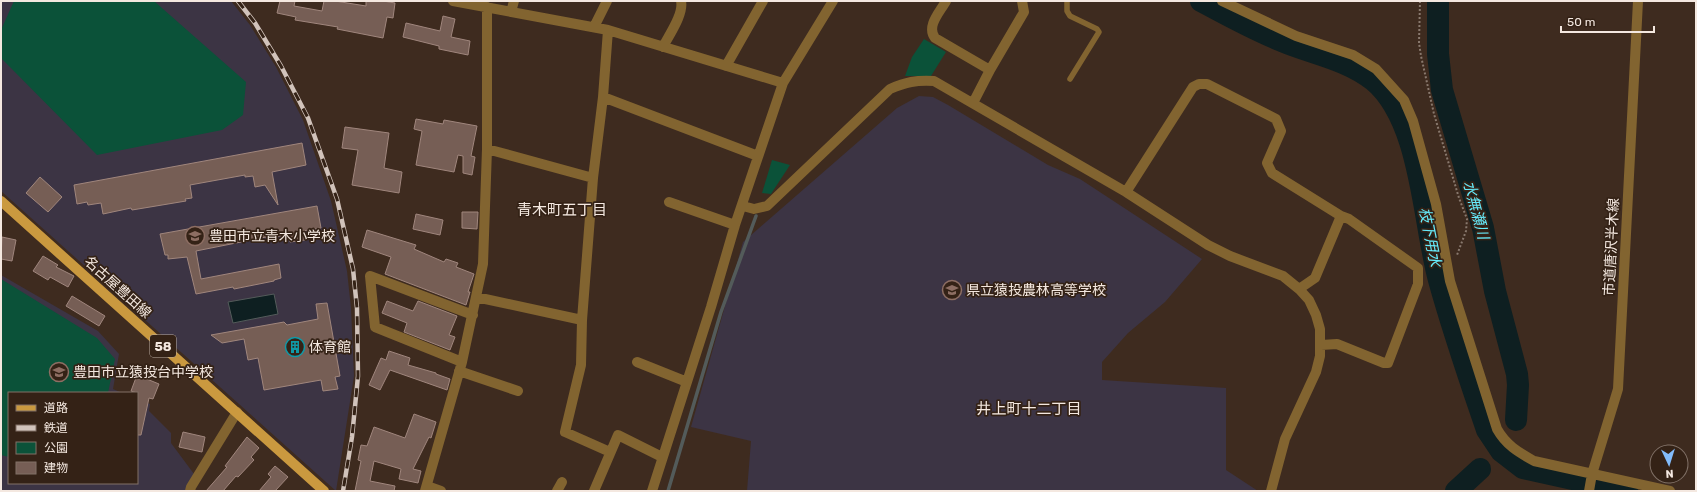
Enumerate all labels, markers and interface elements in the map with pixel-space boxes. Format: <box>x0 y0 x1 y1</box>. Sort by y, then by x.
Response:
scale bar <box>1561 8 1654 34</box>
text: 50 m <box>1567 15 1595 29</box>
water label: 水無瀬川 <box>1460 179 1493 243</box>
street label: 市道唐沢半木線 <box>1600 198 1623 296</box>
district label: 青木町五丁目 <box>517 201 607 219</box>
water label: 枝下用水 <box>1415 206 1445 270</box>
school or university icon: 豊田市立青木小学校 <box>184 225 206 247</box>
place label: 豊田市立青木小学校 <box>209 228 335 245</box>
street label: 名古屋豊田線 <box>81 253 155 322</box>
school or university icon: 県立猿投農林高等学校 <box>941 279 963 301</box>
place label: 県立猿投農林高等学校 <box>966 282 1106 299</box>
road number: 58 <box>150 335 176 357</box>
building icon: 体育館 <box>284 336 306 358</box>
place label: 体育館 <box>309 339 351 356</box>
school or university icon: 豊田市立猿投台中学校 <box>48 361 70 383</box>
place label: 豊田市立猿投台中学校 <box>73 364 213 381</box>
legend <box>8 392 138 484</box>
district label: 井上町十二丁目 <box>976 400 1082 418</box>
text: 道路 <box>44 401 68 415</box>
text: 鉄道 <box>44 421 68 435</box>
text: 公園 <box>44 441 68 455</box>
north arrow <box>1649 444 1689 484</box>
text: 建物 <box>44 461 68 475</box>
text: N <box>1665 467 1674 480</box>

